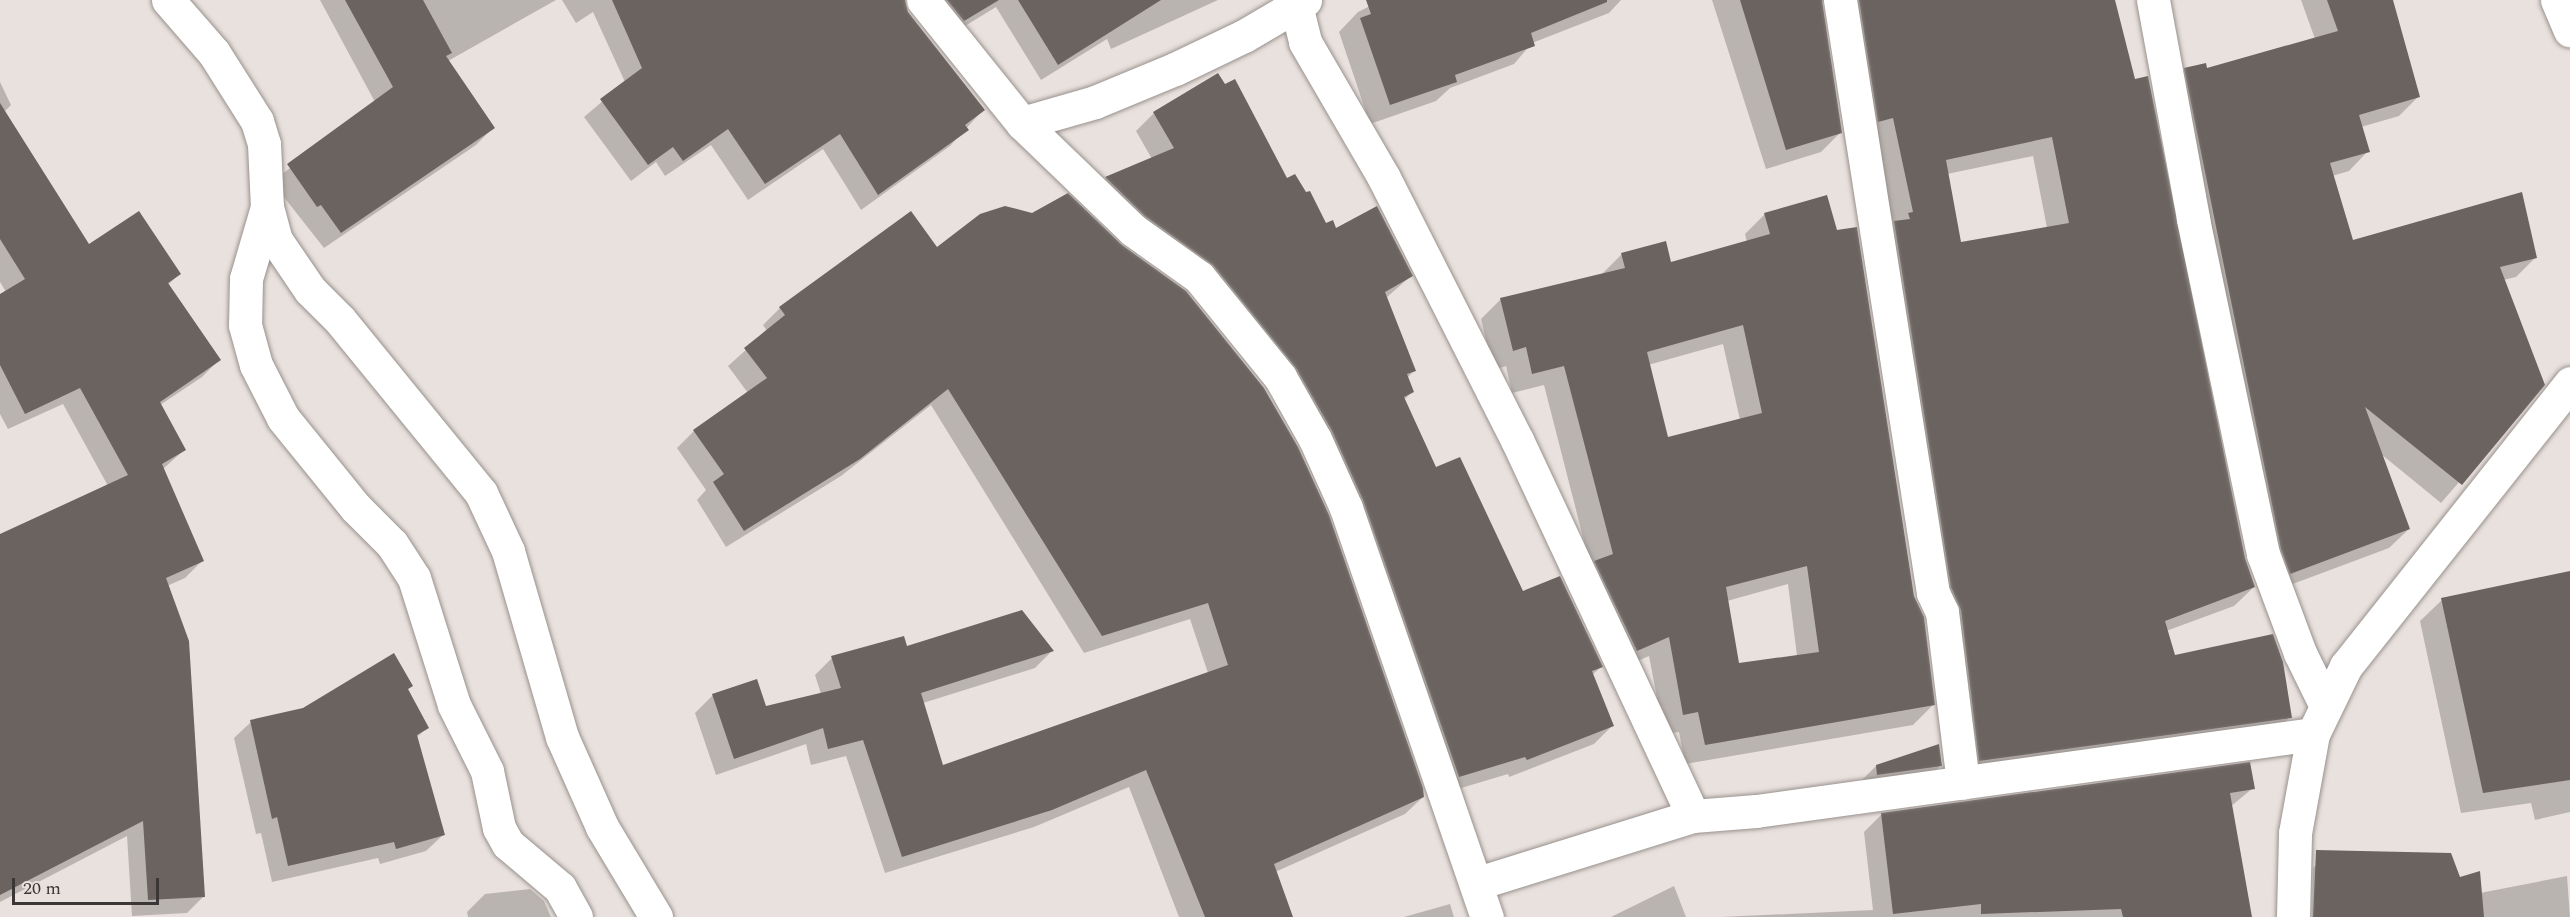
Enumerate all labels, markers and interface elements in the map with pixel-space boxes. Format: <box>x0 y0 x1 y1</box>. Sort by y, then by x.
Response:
scale bar <box>15 866 162 904</box>
text: 20 m <box>23 875 61 902</box>

